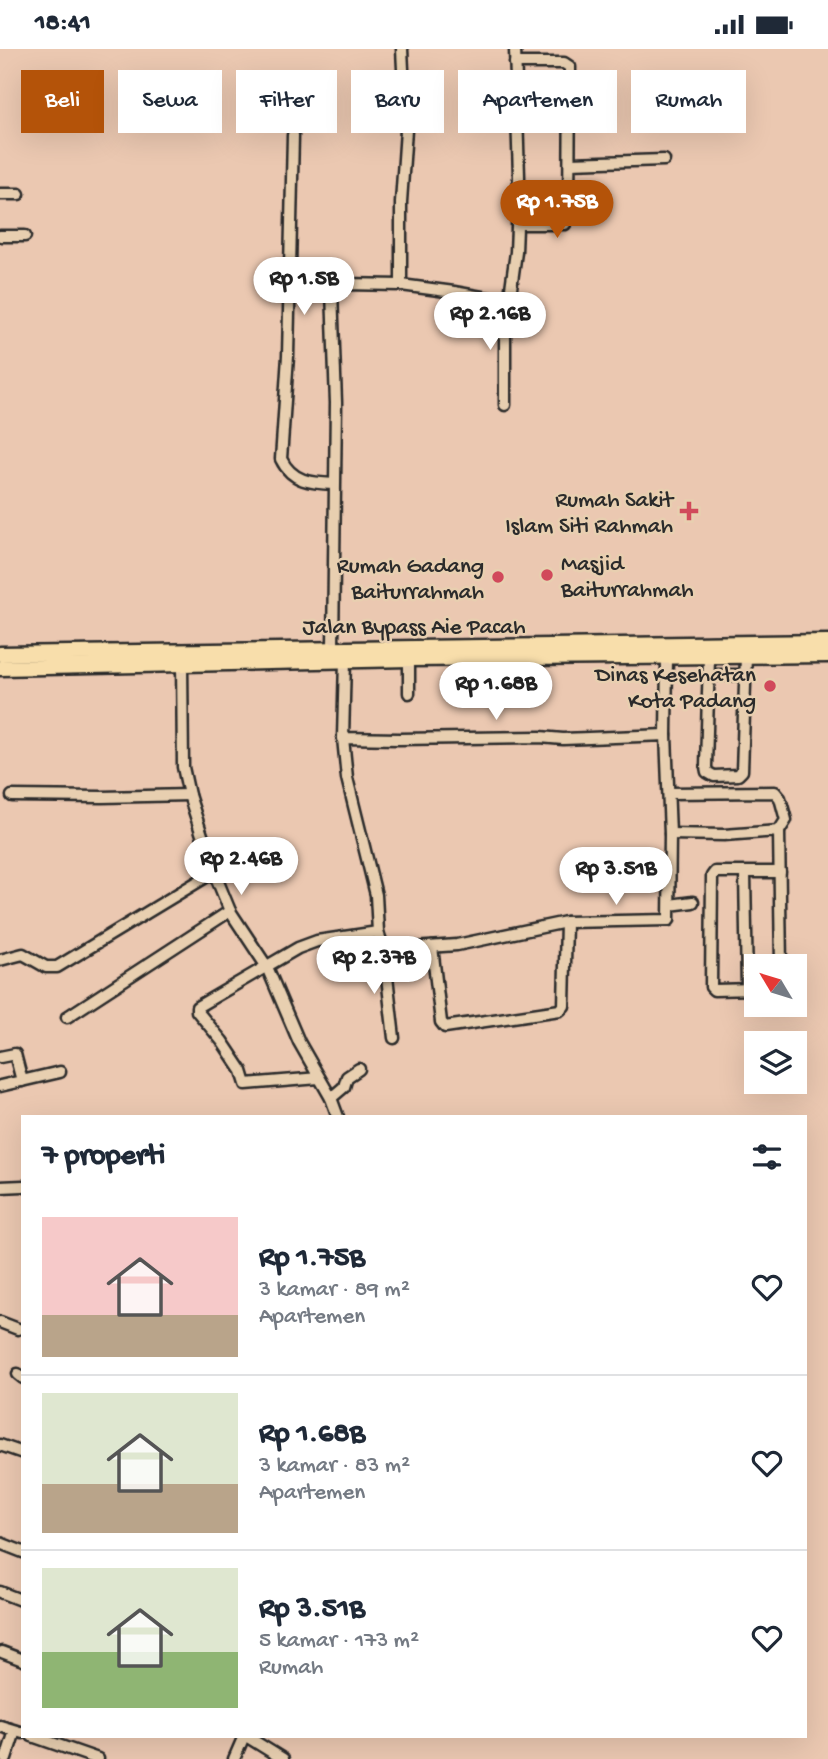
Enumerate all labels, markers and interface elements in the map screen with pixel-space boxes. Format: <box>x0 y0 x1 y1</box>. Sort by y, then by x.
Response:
text: 18:41 <box>35 9 91 40</box>
chip: Beli <box>21 70 104 133</box>
chip: Sewa <box>118 70 222 133</box>
chip: Filter <box>236 70 337 133</box>
chip: Baru <box>351 70 444 133</box>
chip: Apartemen <box>458 70 617 133</box>
chip: Rumah <box>631 70 746 133</box>
pin: Rp 1.75B <box>485 181 629 240</box>
text: Rp 1.75B <box>516 189 598 216</box>
pin: Rp 1.5B <box>239 257 369 317</box>
text: Rp 1.5B <box>269 266 339 293</box>
pin: Rp 2.16B <box>418 293 562 352</box>
text: Rp 2.16B <box>450 301 530 328</box>
place label: Rumah Sakit Islam Siti Rahmah <box>505 488 675 541</box>
marker: Rumah Sakit Islam Siti Rahmah <box>679 501 699 521</box>
place label: Masjid Baiturrahmah <box>560 552 694 605</box>
place label: Rumah Gadang Baiturrahmah <box>337 554 484 607</box>
marker: Masjid Baiturrahmah <box>539 567 555 583</box>
marker: Rumah Gadang Baiturrahmah <box>490 569 506 585</box>
street label: Jalan Bypass Aie Pacah <box>303 615 525 642</box>
pin: Rp 1.68B <box>424 663 568 722</box>
place label: Dinas Kesehatan Kota Padang <box>593 663 756 716</box>
text: Rp 1.68B <box>455 671 537 698</box>
marker: Dinas Kesehatan Kota Padang <box>762 678 778 694</box>
pin: Rp 2.46B <box>169 837 313 897</box>
text: Rp 2.46B <box>200 846 282 873</box>
pin: Rp 3.51B <box>544 847 688 907</box>
text: Rp 3.51B <box>575 856 657 883</box>
pin: Rp 2.37B <box>302 937 446 996</box>
text: Rp 2.37B <box>333 945 415 972</box>
north arrow <box>744 954 807 1017</box>
map controls <box>744 954 807 1094</box>
button: layers <box>744 1031 807 1094</box>
icon: filters <box>748 1138 786 1176</box>
text: 7 properti <box>42 1140 165 1175</box>
text: Rp 1.75B <box>259 1242 365 1277</box>
icon: home <box>98 1245 182 1329</box>
icon: heart <box>748 1268 786 1306</box>
text: 3 kamar · 89 m² <box>259 1277 410 1304</box>
text: Apartemen <box>259 1304 365 1331</box>
text: Rp 1.68B <box>259 1418 365 1453</box>
icon: home <box>98 1421 182 1505</box>
icon: heart <box>748 1444 786 1482</box>
text: 3 kamar · 83 m² <box>259 1453 410 1480</box>
text: Apartemen <box>259 1480 365 1507</box>
text: Rp 3.51B <box>259 1593 365 1628</box>
icon: home <box>98 1596 182 1680</box>
icon: heart <box>748 1619 786 1657</box>
text: 5 kamar · 173 m² <box>259 1628 419 1655</box>
text: Rumah <box>259 1655 323 1682</box>

